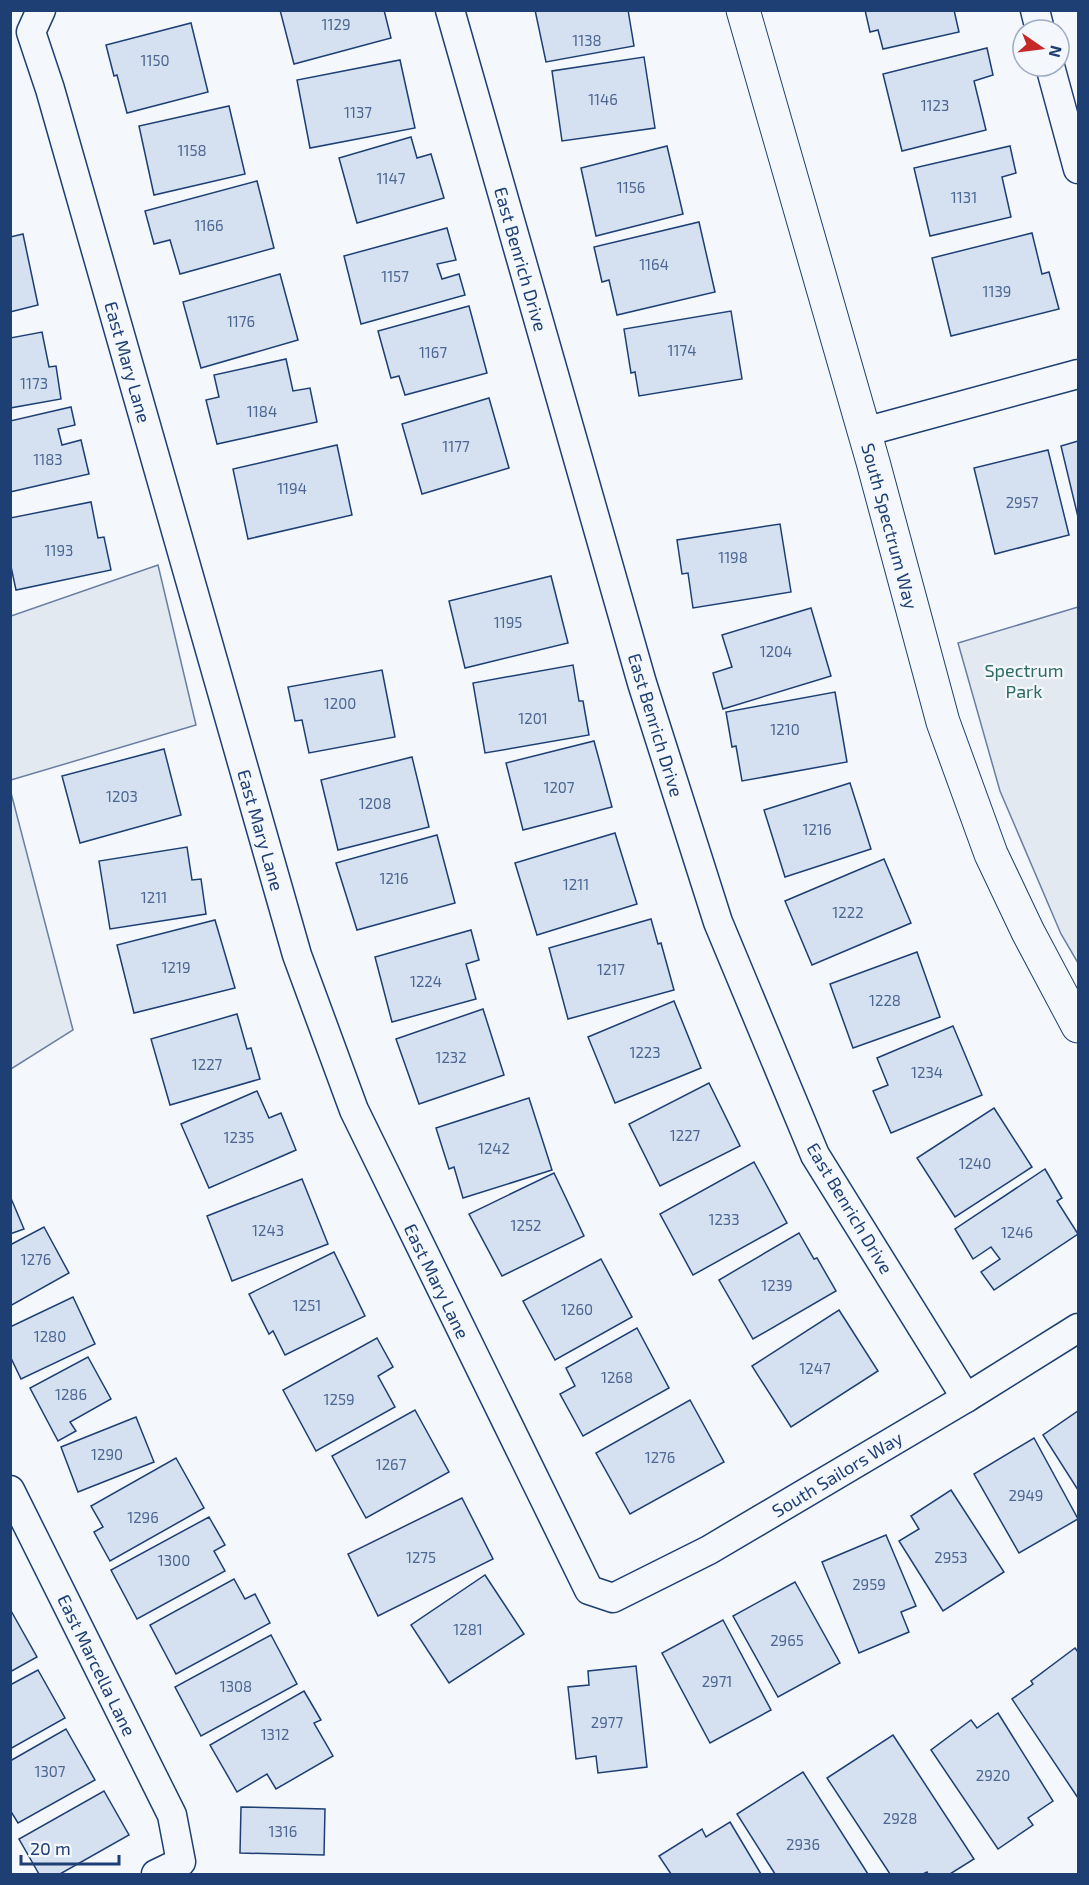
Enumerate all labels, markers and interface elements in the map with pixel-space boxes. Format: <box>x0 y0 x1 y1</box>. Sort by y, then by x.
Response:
house number: 1129 <box>322 15 350 33</box>
north arrow <box>1011 18 1071 78</box>
house number: 1138 <box>572 31 602 49</box>
text: N <box>1045 44 1067 60</box>
house number: 1150 <box>140 51 170 69</box>
house number: 1146 <box>588 90 618 108</box>
house number: 1123 <box>921 96 949 114</box>
house number: 1137 <box>344 103 372 121</box>
house number: 1158 <box>177 141 207 159</box>
house number: 1147 <box>377 169 406 187</box>
house number: 1156 <box>617 178 645 196</box>
street label: East Benrich Drive <box>490 184 552 334</box>
house number: 1131 <box>951 188 977 206</box>
house number: 1166 <box>194 216 224 234</box>
house number: 1164 <box>639 255 669 273</box>
house number: 1157 <box>381 267 409 285</box>
house number: 1139 <box>983 282 1011 300</box>
street label: East Mary Lane <box>100 299 156 425</box>
house number: 1176 <box>227 312 255 330</box>
house number: 1174 <box>668 341 696 359</box>
house number: 1167 <box>419 343 447 361</box>
house number: 1173 <box>20 374 48 392</box>
house number: 1184 <box>247 402 277 420</box>
house number: 1177 <box>442 437 470 455</box>
street label: South Spectrum Way <box>857 441 923 612</box>
house number: 1183 <box>33 450 63 468</box>
house number: 1194 <box>277 479 307 497</box>
house number: 2957 <box>1006 493 1039 511</box>
house number: 1193 <box>45 541 73 559</box>
house number: 1198 <box>718 548 748 566</box>
house number: 1195 <box>494 613 522 631</box>
house number: 1204 <box>760 642 792 660</box>
street label: East Benrich Drive <box>624 651 688 799</box>
park label: Spectrum Park <box>984 659 1064 702</box>
house number: 1200 <box>324 694 356 712</box>
house number: 1201 <box>518 709 548 727</box>
house number: 1210 <box>770 720 800 738</box>
street label: East Mary Lane <box>233 767 289 893</box>
house number: 1207 <box>543 778 575 796</box>
house number: 1203 <box>106 787 138 805</box>
house number: 1208 <box>359 794 391 812</box>
house number: 1216 <box>803 820 831 838</box>
house number: 1216 <box>380 869 408 887</box>
house number: 1211 <box>563 875 589 893</box>
house number: 1211 <box>141 888 167 906</box>
house number: 1222 <box>832 903 864 921</box>
house number: 1219 <box>162 958 190 976</box>
house number: 1217 <box>597 960 625 978</box>
house number: 1224 <box>410 972 442 990</box>
house number: 1228 <box>869 991 901 1009</box>
house number: 1223 <box>629 1043 661 1061</box>
house number: 1232 <box>435 1048 467 1066</box>
house number: 1227 <box>192 1055 223 1073</box>
house number: 1234 <box>911 1063 943 1081</box>
house number: 1227 <box>670 1126 701 1144</box>
house number: 1235 <box>224 1128 254 1146</box>
street label: East Benrich Drive <box>802 1138 898 1278</box>
house number: 1242 <box>478 1139 510 1157</box>
house number: 1240 <box>959 1154 991 1172</box>
house number: 1233 <box>708 1210 740 1228</box>
house number: 1252 <box>511 1216 541 1234</box>
street label: East Mary Lane <box>400 1220 474 1342</box>
house number: 1243 <box>252 1221 284 1239</box>
house number: 1246 <box>1001 1223 1033 1241</box>
house number: 1276 <box>21 1250 51 1268</box>
house number: 1239 <box>761 1276 793 1294</box>
house number: 1251 <box>293 1296 321 1314</box>
house number: 1260 <box>561 1300 593 1318</box>
house number: 1280 <box>34 1327 66 1345</box>
house number: 1247 <box>799 1359 831 1377</box>
house number: 1268 <box>601 1368 633 1386</box>
house number: 1286 <box>55 1385 87 1403</box>
house number: 1259 <box>323 1390 355 1408</box>
street label: South Sailors Way <box>768 1426 907 1522</box>
house number: 1290 <box>91 1445 123 1463</box>
house number: 1276 <box>645 1448 675 1466</box>
house number: 1267 <box>376 1455 407 1473</box>
house number: 2949 <box>1009 1486 1043 1504</box>
house number: 1296 <box>127 1508 159 1526</box>
house number: 1275 <box>406 1548 436 1566</box>
house number: 2953 <box>934 1548 968 1566</box>
house number: 1300 <box>158 1551 190 1569</box>
house number: 2959 <box>852 1575 886 1593</box>
street label: East Marcella Lane <box>53 1591 141 1739</box>
house number: 1281 <box>453 1620 483 1638</box>
house number: 2965 <box>770 1631 804 1649</box>
house number: 2971 <box>702 1672 732 1690</box>
house number: 1308 <box>220 1677 252 1695</box>
house number: 2977 <box>591 1713 624 1731</box>
house number: 1312 <box>261 1725 289 1743</box>
house number: 1307 <box>34 1762 66 1780</box>
house number: 2920 <box>976 1766 1010 1784</box>
house number: 2928 <box>883 1809 917 1827</box>
house number: 1316 <box>269 1822 297 1840</box>
scale bar <box>21 1828 118 1866</box>
house number: 2936 <box>786 1835 820 1853</box>
text: 20 m <box>30 1837 71 1859</box>

